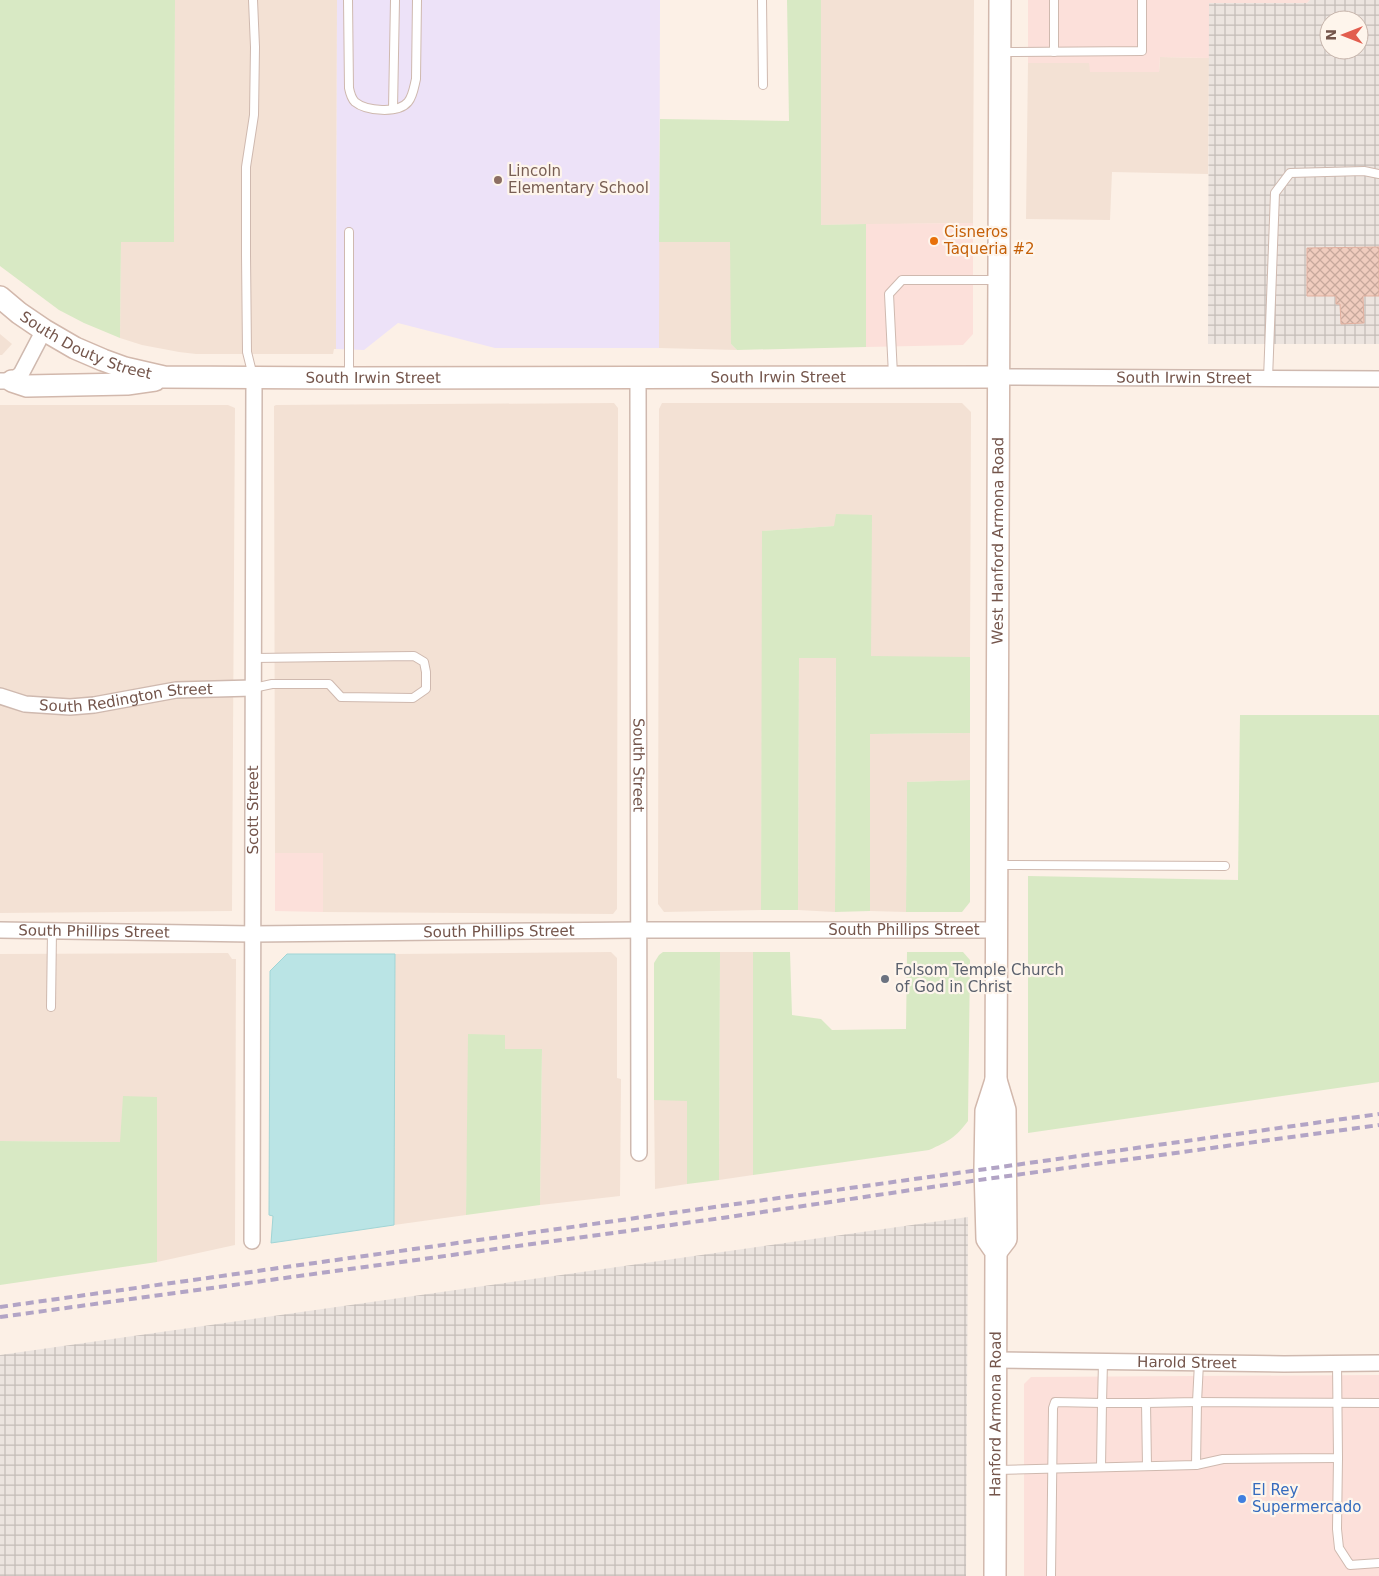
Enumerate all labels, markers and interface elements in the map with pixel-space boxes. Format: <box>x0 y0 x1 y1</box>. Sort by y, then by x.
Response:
north arrow <box>1319 10 1369 60</box>
text: N <box>1323 29 1339 41</box>
place label: Lincoln Elementary School <box>508 162 649 197</box>
marker: Lincoln Elementary School <box>492 174 504 186</box>
place label: Cisneros Taqueria #2 <box>943 223 1035 258</box>
marker: Cisneros Taqueria #2 <box>928 235 940 247</box>
street label: South Douty Street <box>17 307 154 383</box>
street label: South Irwin Street <box>710 368 846 386</box>
street label: South Irwin Street <box>305 369 441 387</box>
street label: South Irwin Street <box>1116 369 1252 387</box>
street label: West Hanford Armona Road <box>989 437 1007 645</box>
street label: South Redington Street <box>39 680 213 716</box>
street label: South Street <box>629 718 648 812</box>
street label: Scott Street <box>244 765 262 855</box>
street label: South Phillips Street <box>18 921 170 942</box>
street label: South Phillips Street <box>828 921 980 939</box>
street label: South Phillips Street <box>423 922 575 941</box>
place label: Folsom Temple Church of God in Christ <box>895 961 1064 996</box>
marker: Folsom Temple Church of God in Christ <box>879 973 891 985</box>
street label: Hanford Armona Road <box>986 1331 1005 1497</box>
street label: Harold Street <box>1137 1353 1237 1372</box>
place label: El Rey Supermercado <box>1252 1481 1362 1516</box>
marker: El Rey Supermercado <box>1236 1493 1248 1505</box>

